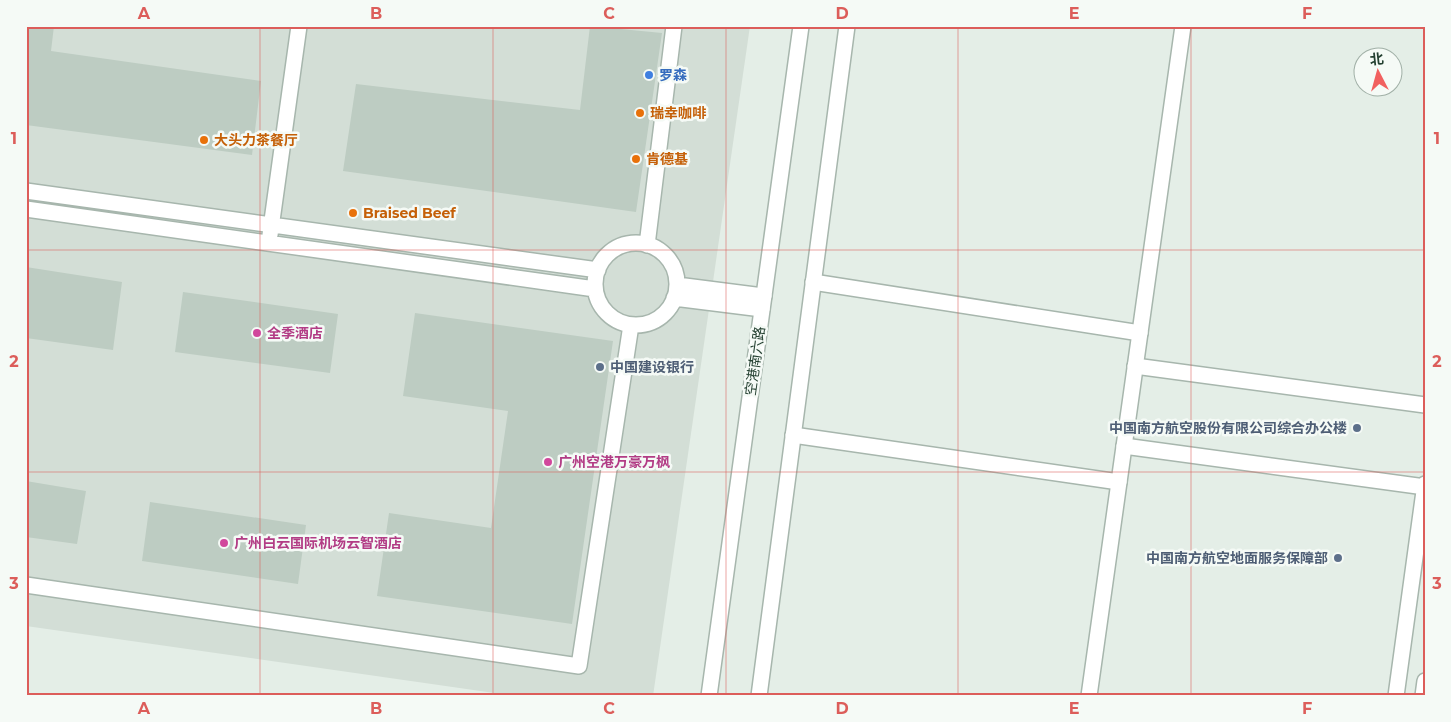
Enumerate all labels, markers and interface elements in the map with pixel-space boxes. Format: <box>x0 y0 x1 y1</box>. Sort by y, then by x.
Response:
text: A <box>137 4 151 23</box>
text: B <box>370 4 382 23</box>
text: C <box>603 4 615 23</box>
text: D <box>835 4 849 23</box>
text: E <box>1069 4 1079 23</box>
text: F <box>1302 4 1312 23</box>
north arrow <box>1354 48 1404 98</box>
text: 北 <box>1369 49 1385 69</box>
place label: 罗森 <box>659 66 687 84</box>
marker: 罗森 <box>643 69 655 81</box>
place label: 瑞幸咖啡 <box>650 104 707 122</box>
marker: 瑞幸咖啡 <box>634 107 646 119</box>
text: 1 <box>11 129 17 148</box>
text: 1 <box>1434 129 1440 148</box>
place label: 大头力茶餐厅 <box>214 131 298 149</box>
marker: 大头力茶餐厅 <box>198 134 210 146</box>
place label: 肯德基 <box>646 150 688 168</box>
marker: 肯德基 <box>630 153 642 165</box>
place label: Braised Beef <box>363 204 456 222</box>
marker: Braised Beef <box>347 207 359 219</box>
place label: 全季酒店 <box>267 324 323 342</box>
street label: 空港南六路 <box>741 325 769 397</box>
marker: 全季酒店 <box>251 327 263 339</box>
text: 2 <box>9 352 19 371</box>
text: 2 <box>1432 352 1442 371</box>
place label: 中国建设银行 <box>610 358 694 376</box>
marker: 中国建设银行 <box>594 361 606 373</box>
place label: 中国南方航空股份有限公司综合办公楼 <box>1109 419 1347 437</box>
marker: 中国南方航空股份有限公司综合办公楼 <box>1351 422 1363 434</box>
place label: 广州空港万豪万枫 <box>558 453 670 471</box>
marker: 广州空港万豪万枫 <box>542 456 554 468</box>
place label: 广州白云国际机场云智酒店 <box>234 534 402 552</box>
marker: 广州白云国际机场云智酒店 <box>218 537 230 549</box>
place label: 中国南方航空地面服务保障部 <box>1146 549 1328 567</box>
marker: 中国南方航空地面服务保障部 <box>1332 552 1344 564</box>
text: 3 <box>8 574 19 593</box>
text: 3 <box>1431 574 1442 593</box>
text: A <box>137 699 151 718</box>
text: B <box>370 699 382 718</box>
text: C <box>603 699 615 718</box>
text: D <box>835 699 849 718</box>
text: E <box>1069 699 1079 718</box>
text: F <box>1302 699 1312 718</box>

